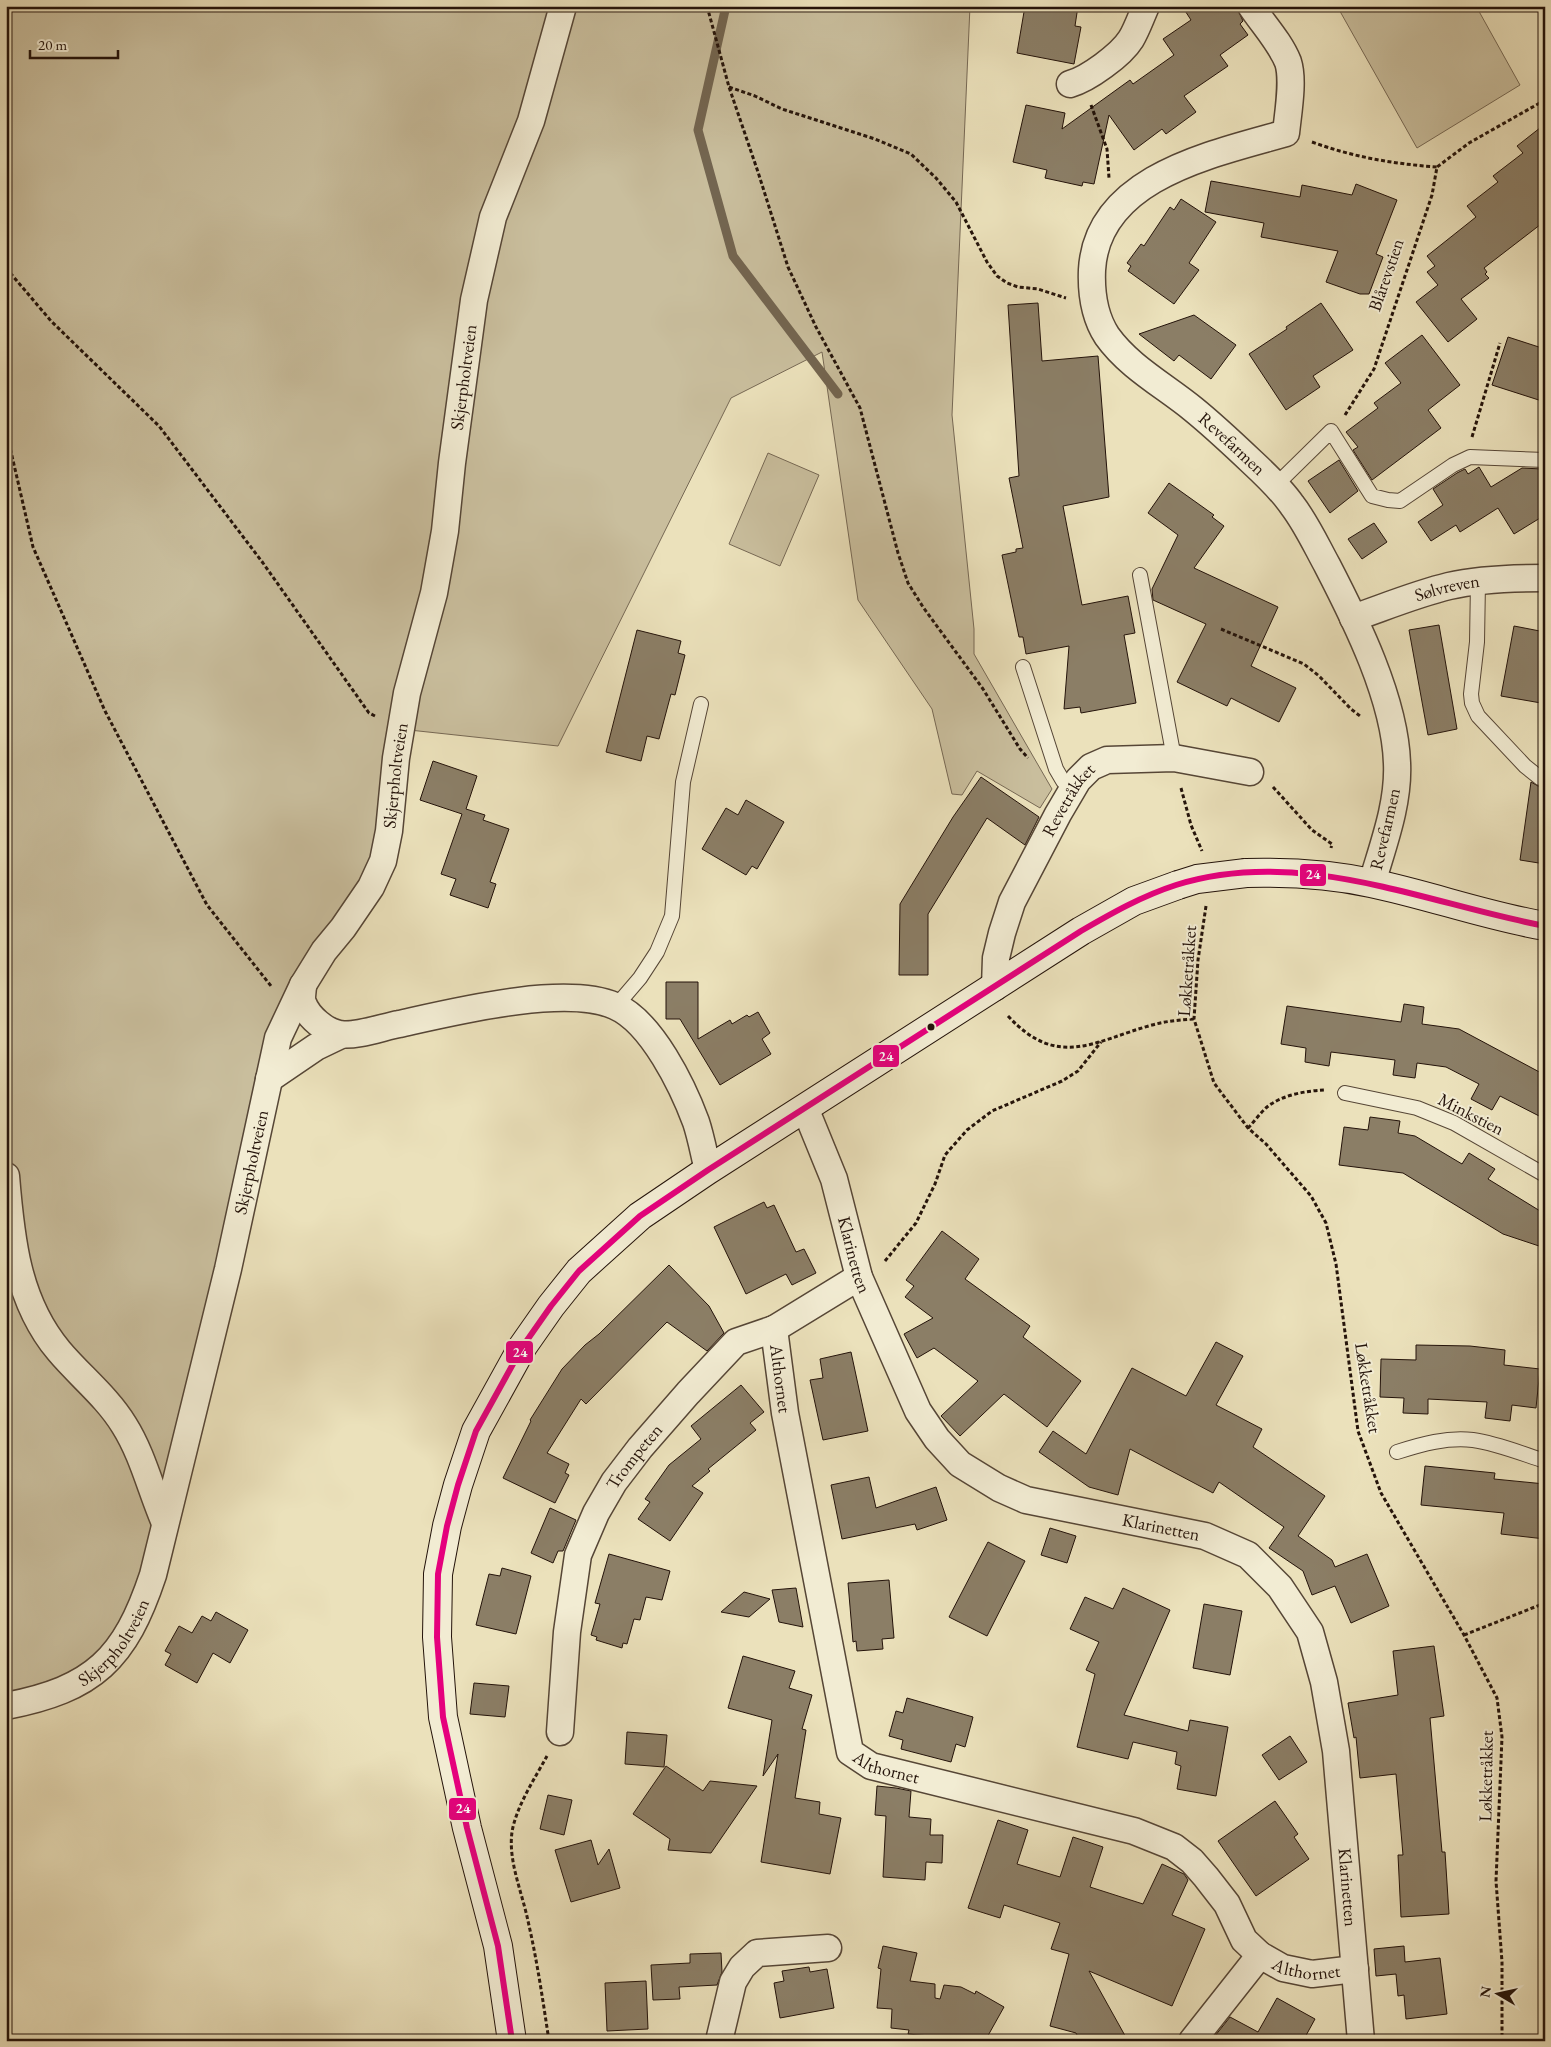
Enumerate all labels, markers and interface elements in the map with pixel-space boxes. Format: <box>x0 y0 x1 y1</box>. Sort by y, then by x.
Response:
scale bar <box>30 28 118 60</box>
text: 20 m <box>38 35 67 54</box>
street label: Blårevstien <box>1362 235 1409 314</box>
street label: Skjerpholtveien <box>445 322 482 431</box>
street label: Revefarmen <box>1194 407 1271 480</box>
street label: Sølvreven <box>1411 569 1481 606</box>
street label: Skjerpholtveien <box>377 720 413 830</box>
street label: Revetråkket <box>1036 758 1100 840</box>
street label: Revefarmen <box>1364 785 1405 872</box>
line badge: 24 <box>1299 863 1327 887</box>
text: 24 <box>1306 865 1321 883</box>
street label: Løkketråkket <box>1172 924 1201 1017</box>
unlabelled marker <box>926 1022 936 1032</box>
line badge: 24 <box>872 1044 900 1068</box>
text: 24 <box>879 1047 894 1065</box>
street label: Minkstien <box>1434 1087 1509 1140</box>
street label: Skjerpholtveien <box>228 1107 273 1216</box>
street label: Klarinetten <box>833 1214 877 1297</box>
line badge: 24 <box>505 1340 534 1364</box>
street label: Løkketråkket <box>1350 1341 1387 1435</box>
street label: Althornet <box>765 1342 797 1414</box>
text: 24 <box>513 1343 528 1361</box>
street label: Trompeten <box>600 1418 667 1493</box>
street label: Klarinetten <box>1120 1508 1202 1546</box>
street label: Skjerpholtveien <box>73 1595 154 1691</box>
street label: Løkketråkket <box>1473 1730 1498 1822</box>
street label: Althornet <box>848 1745 922 1789</box>
line badge: 24 <box>448 1797 477 1821</box>
text: 24 <box>456 1799 471 1817</box>
street label: Klarinetten <box>1333 1847 1363 1928</box>
street label: Althornet <box>1267 1952 1342 1985</box>
north arrow <box>1474 1970 1524 2020</box>
text: N <box>1475 1984 1495 1999</box>

